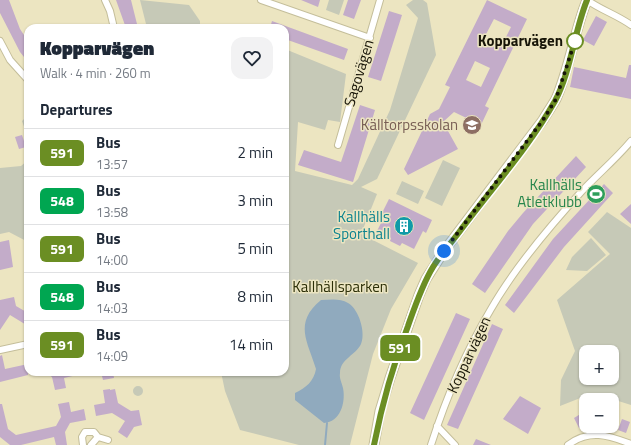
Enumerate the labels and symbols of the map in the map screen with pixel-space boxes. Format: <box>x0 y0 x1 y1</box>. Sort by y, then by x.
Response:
place label: Kopparvägen <box>478 29 563 52</box>
marker: Kopparvägen <box>566 32 584 50</box>
street label: Sagovägen <box>337 36 380 109</box>
place label: Källtorpsskolan <box>361 113 458 136</box>
school or university icon: Källtorpsskolan <box>461 114 483 136</box>
place label: Kallhälls Atletklubb <box>517 173 582 213</box>
sports icon: Kallhälls Atletklubb <box>585 183 607 205</box>
place label: Kallhälls Sporthall <box>333 205 390 245</box>
building icon: Kallhälls Sporthall <box>393 215 415 237</box>
your location <box>434 241 454 261</box>
park label: Kallhällsparken <box>292 275 388 298</box>
street label: Kopparvägen <box>441 312 496 397</box>
line badge: 591 <box>377 335 423 361</box>

